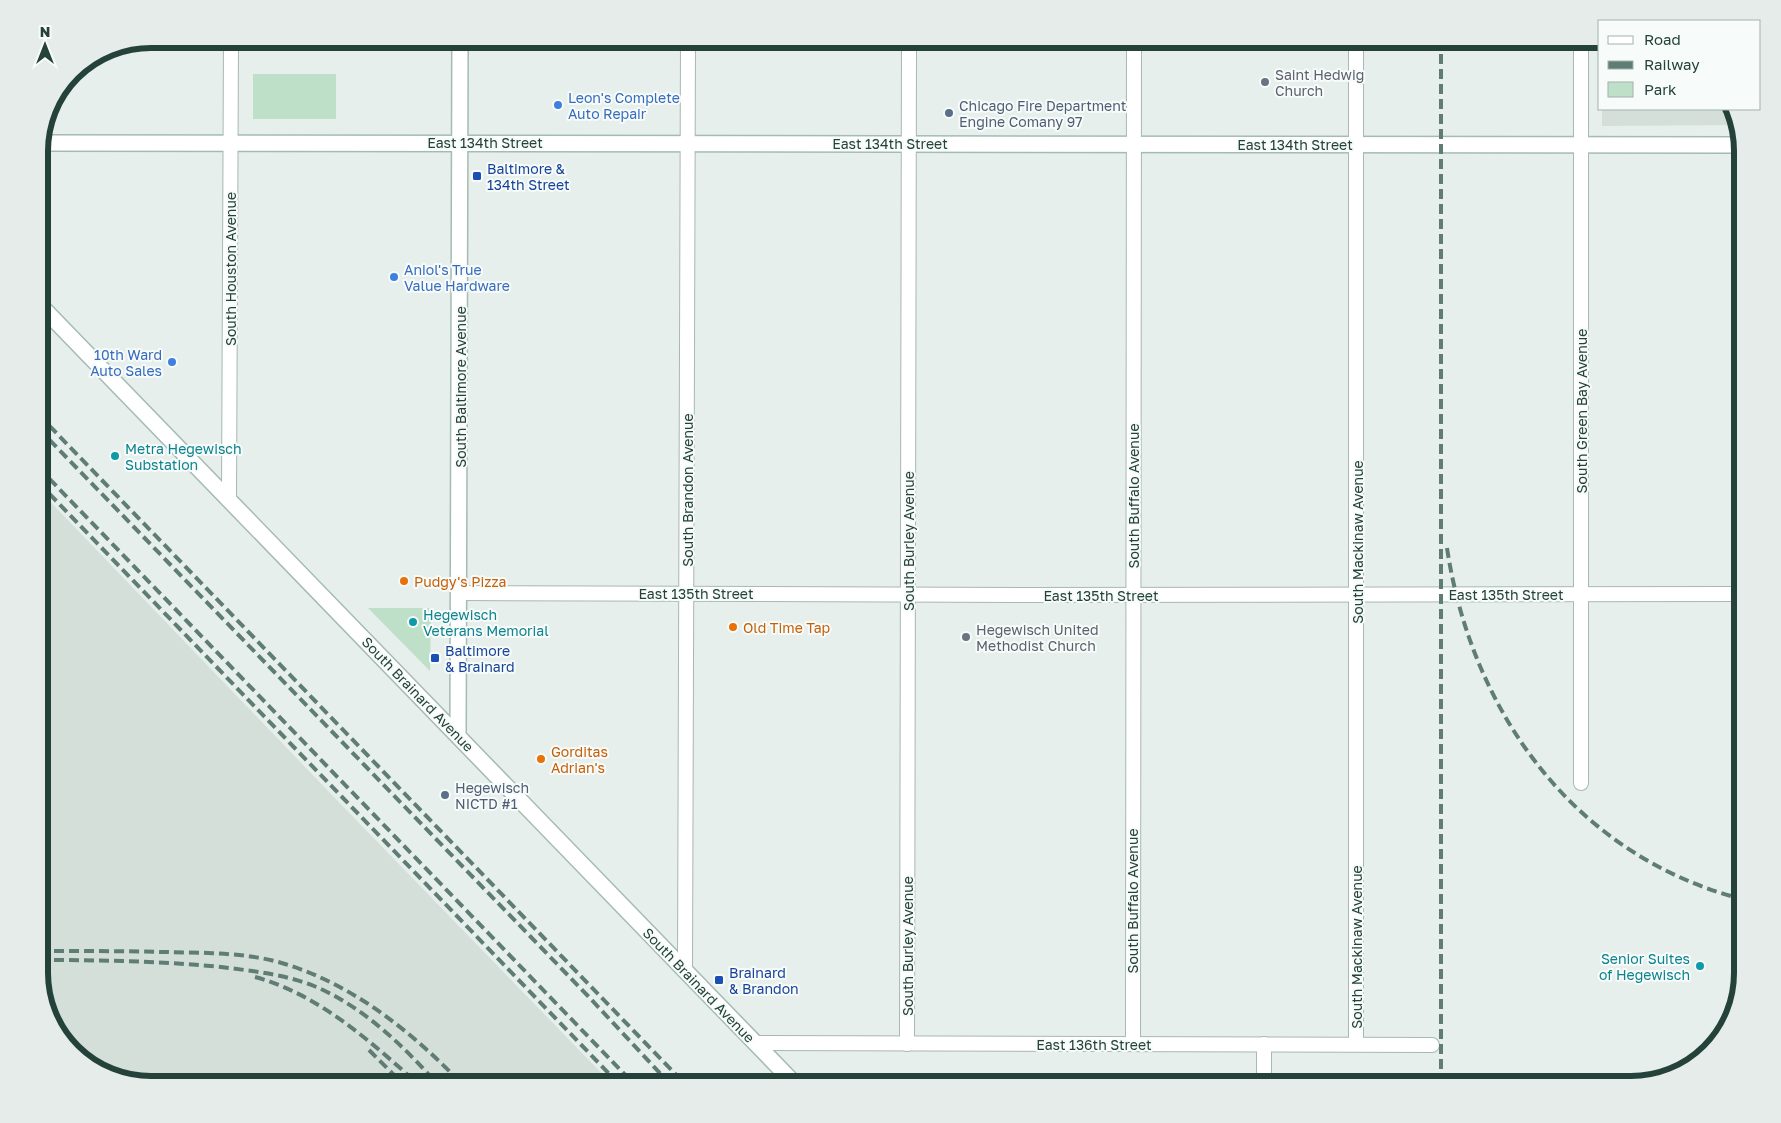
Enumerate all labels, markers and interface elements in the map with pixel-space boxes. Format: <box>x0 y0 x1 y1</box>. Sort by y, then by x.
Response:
north arrow <box>20 20 70 70</box>
legend <box>1598 20 1761 110</box>
text: N <box>40 23 50 40</box>
text: Road <box>1644 30 1681 48</box>
text: Railway <box>1644 55 1700 73</box>
place label: Saint Hedwig Church <box>1275 66 1364 99</box>
marker: Saint Hedwig Church <box>1259 76 1271 88</box>
text: Park <box>1644 80 1677 98</box>
place label: Leon's Complete Auto Repair <box>568 89 680 122</box>
place label: Chicago Fire Department Engine Comany 97 <box>959 97 1126 130</box>
marker: Leon's Complete Auto Repair <box>552 99 564 111</box>
marker: Chicago Fire Department Engine Comany 97 <box>943 107 955 119</box>
street label: East 134th Street <box>427 134 543 151</box>
street label: East 134th Street <box>832 135 948 152</box>
street label: East 134th Street <box>1237 136 1353 153</box>
place label: Baltimore & 134th Street <box>487 160 570 193</box>
marker: Baltimore & 134th Street <box>471 170 483 182</box>
street label: South Houston Avenue <box>222 192 239 346</box>
place label: Aniol's True Value Hardware <box>404 261 510 294</box>
marker: Aniol's True Value Hardware <box>388 271 400 283</box>
street label: South Baltimore Avenue <box>452 306 469 468</box>
street label: South Green Bay Avenue <box>1573 329 1590 493</box>
place label: 10th Ward Auto Sales <box>90 346 162 379</box>
marker: 10th Ward Auto Sales <box>166 356 178 368</box>
street label: South Brandon Avenue <box>679 413 696 567</box>
street label: South Buffalo Avenue <box>1125 423 1142 569</box>
place label: Metra Hegewisch Substation <box>125 440 242 473</box>
marker: Metra Hegewisch Substation <box>109 450 121 462</box>
street label: South Mackinaw Avenue <box>1349 460 1366 624</box>
street label: South Burley Avenue <box>900 471 917 611</box>
place label: Pudgy's Pizza <box>414 573 507 590</box>
marker: Pudgy's Pizza <box>398 575 410 587</box>
street label: East 135th Street <box>638 585 754 602</box>
street label: East 135th Street <box>1448 586 1564 603</box>
street label: East 135th Street <box>1043 587 1159 604</box>
place label: Hegewisch Veterans Memorial <box>423 606 549 639</box>
marker: Hegewisch Veterans Memorial <box>407 616 419 628</box>
place label: Old Time Tap <box>743 619 830 636</box>
marker: Old Time Tap <box>727 621 739 633</box>
place label: Hegewisch United Methodist Church <box>976 621 1099 654</box>
marker: Hegewisch United Methodist Church <box>960 631 972 643</box>
street label: South Brainard Avenue <box>359 633 477 755</box>
place label: Baltimore & Brainard <box>445 642 515 675</box>
marker: Baltimore & Brainard <box>429 652 441 664</box>
place label: Gorditas Adrian's <box>551 743 608 776</box>
marker: Gorditas Adrian's <box>535 753 547 765</box>
place label: Hegewisch NICTD #1 <box>455 779 529 812</box>
marker: Hegewisch NICTD #1 <box>439 789 451 801</box>
street label: South Buffalo Avenue <box>1124 828 1141 974</box>
street label: South Mackinaw Avenue <box>1348 865 1365 1029</box>
street label: South Burley Avenue <box>899 876 916 1016</box>
street label: South Brainard Avenue <box>640 924 758 1046</box>
place label: Senior Suites of Hegewisch <box>1599 950 1690 983</box>
marker: Senior Suites of Hegewisch <box>1694 960 1706 972</box>
place label: Brainard & Brandon <box>729 964 799 997</box>
marker: Brainard & Brandon <box>713 974 725 986</box>
street label: East 136th Street <box>1036 1036 1152 1053</box>

